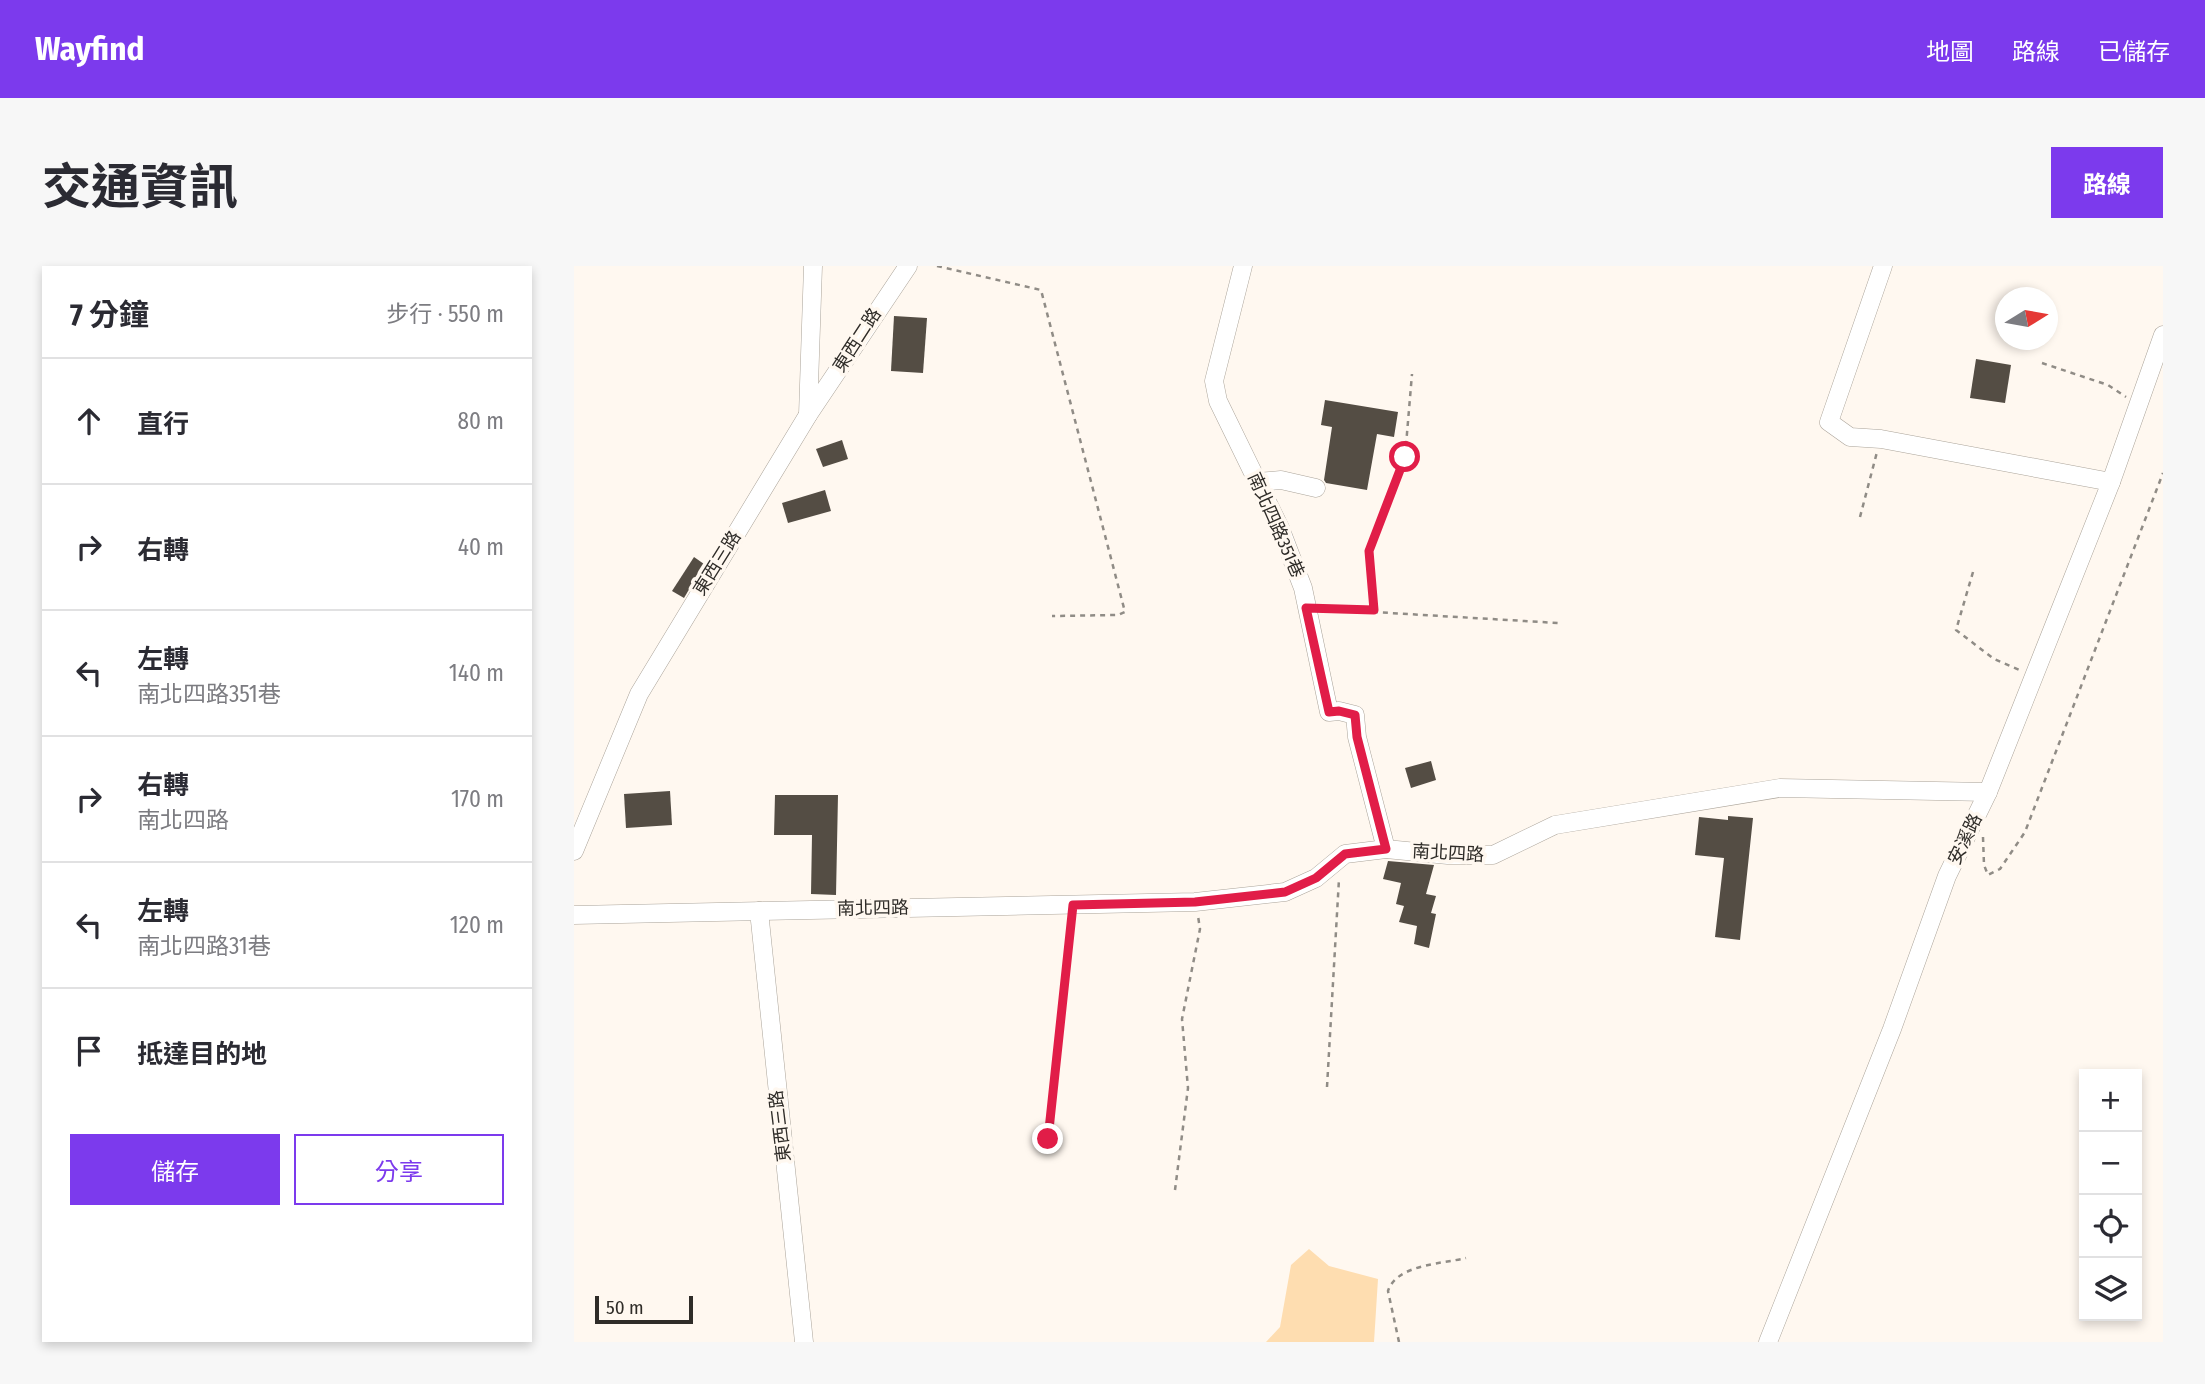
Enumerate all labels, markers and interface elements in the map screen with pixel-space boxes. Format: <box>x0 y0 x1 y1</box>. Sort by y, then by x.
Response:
text: Wayfind <box>35 29 144 69</box>
text: 地圖 <box>1926 38 1974 66</box>
text: 路線 <box>2012 38 2060 66</box>
text: 已儲存 <box>2098 38 2170 66</box>
button: 路線 <box>2051 147 2163 218</box>
text: 交通資訊 <box>42 158 238 217</box>
north arrow <box>1995 287 2058 350</box>
text: 7 分鐘 <box>70 297 149 333</box>
text: 步行 · 550 m <box>386 300 504 328</box>
street label: 東西二路 <box>828 304 886 376</box>
icon: ahead <box>70 402 108 440</box>
text: 80 m <box>457 407 504 435</box>
text: 直行 <box>137 409 189 440</box>
route start <box>1389 441 1420 472</box>
street label: 南北四路351巷 <box>1243 469 1309 581</box>
street label: 東西三路 <box>689 527 745 599</box>
icon: right <box>70 528 108 566</box>
text: 40 m <box>458 533 504 561</box>
text: 右轉 <box>137 535 189 566</box>
text: 左轉 <box>137 644 189 675</box>
icon: left <box>70 654 108 692</box>
text: 140 m <box>449 659 504 687</box>
text: 南北四路351巷 <box>137 680 281 708</box>
text: 右轉 <box>137 770 189 801</box>
icon: right <box>70 780 108 818</box>
text: 170 m <box>451 785 504 813</box>
text: 南北四路 <box>137 806 229 834</box>
street label: 安溪路 <box>1943 810 1987 868</box>
street label: 南北四路 <box>1411 840 1485 866</box>
text: 左轉 <box>137 896 189 927</box>
street label: 南北四路 <box>837 896 909 920</box>
icon: left <box>70 906 108 944</box>
text: 120 m <box>450 911 504 939</box>
text: 南北四路31巷 <box>137 932 271 960</box>
icon: arrive <box>70 1032 108 1070</box>
text: 抵達目的地 <box>137 1039 267 1070</box>
map controls <box>2079 1069 2142 1321</box>
button: + <box>2079 1069 2142 1132</box>
street label: 東西三路 <box>765 1089 795 1163</box>
route end <box>1032 1123 1063 1154</box>
button: − <box>2079 1132 2142 1195</box>
button: 儲存 <box>70 1134 280 1205</box>
button: 分享 <box>294 1134 504 1205</box>
button: locate <box>2079 1195 2142 1258</box>
button: layers <box>2079 1258 2142 1321</box>
scale bar <box>595 1293 693 1325</box>
text: 50 m <box>606 1296 644 1319</box>

